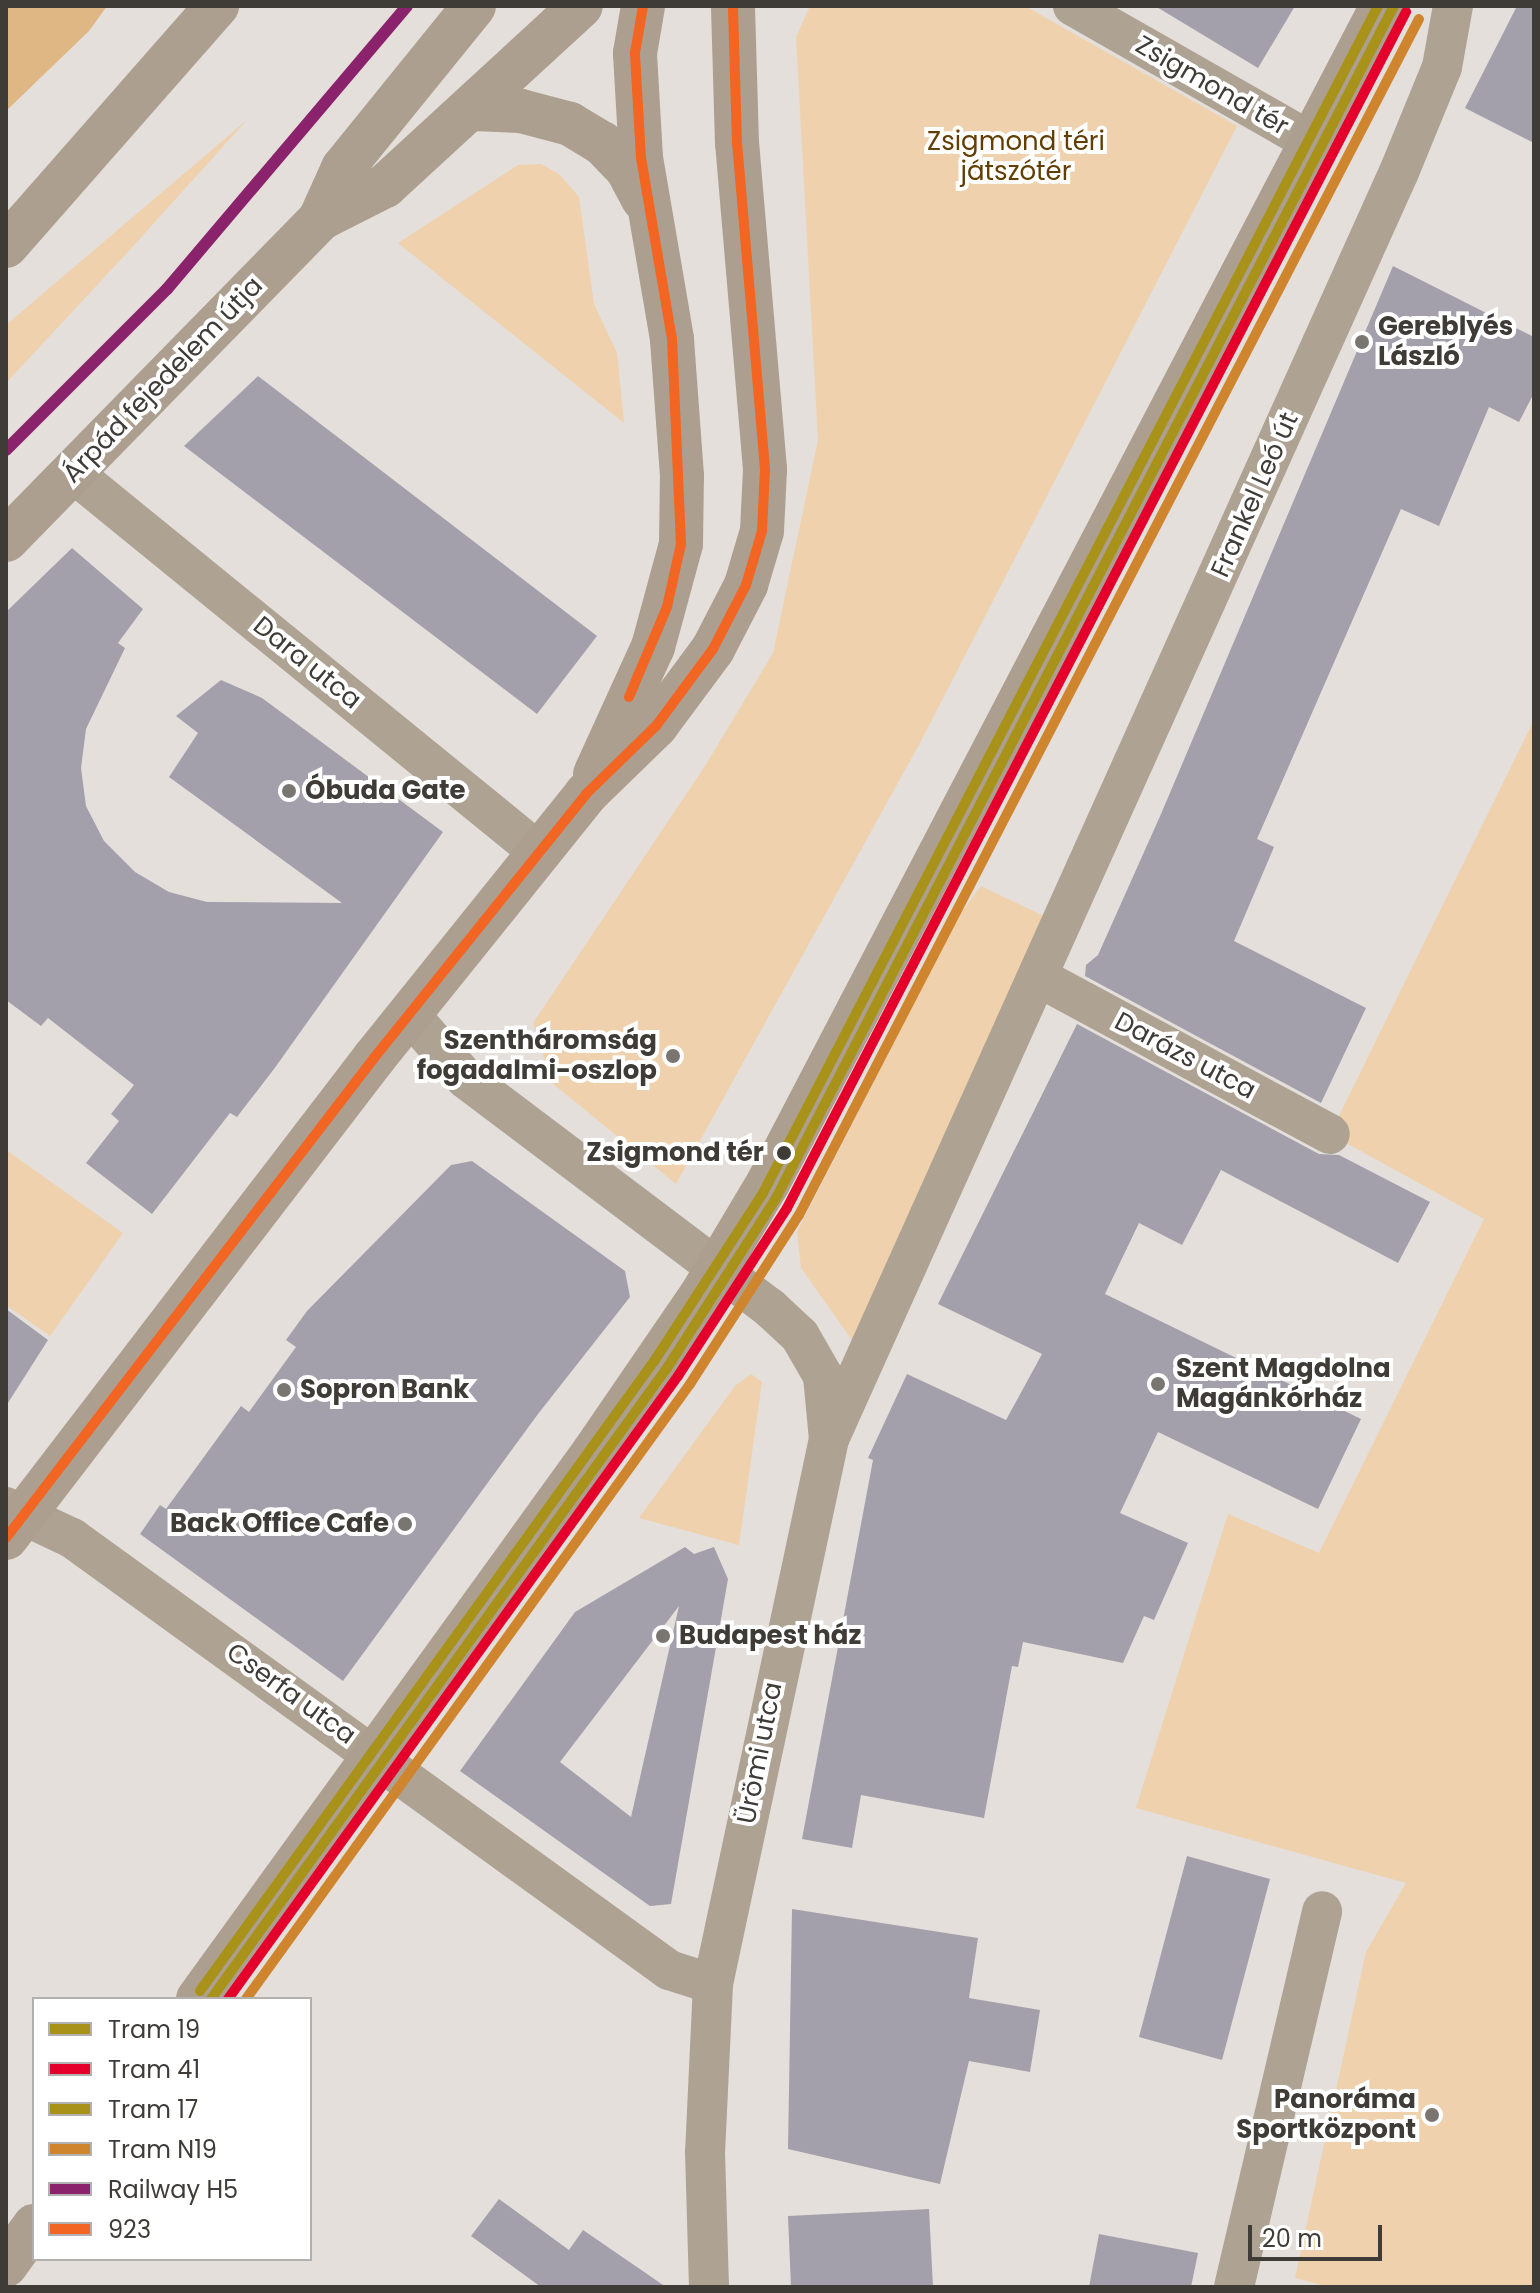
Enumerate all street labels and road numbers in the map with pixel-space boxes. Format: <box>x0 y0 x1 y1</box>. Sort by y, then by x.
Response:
street label: Zsigmond tér <box>1130 30 1294 142</box>
street label: Árpád fejedelem útja <box>57 271 269 489</box>
street label: Frankel Leó út <box>1205 408 1305 582</box>
street label: Dara utca <box>247 610 367 716</box>
street label: Darázs utca <box>1109 1006 1261 1106</box>
street label: Cserfa utca <box>220 1637 362 1751</box>
street label: Ürömi utca <box>731 1680 789 1826</box>

